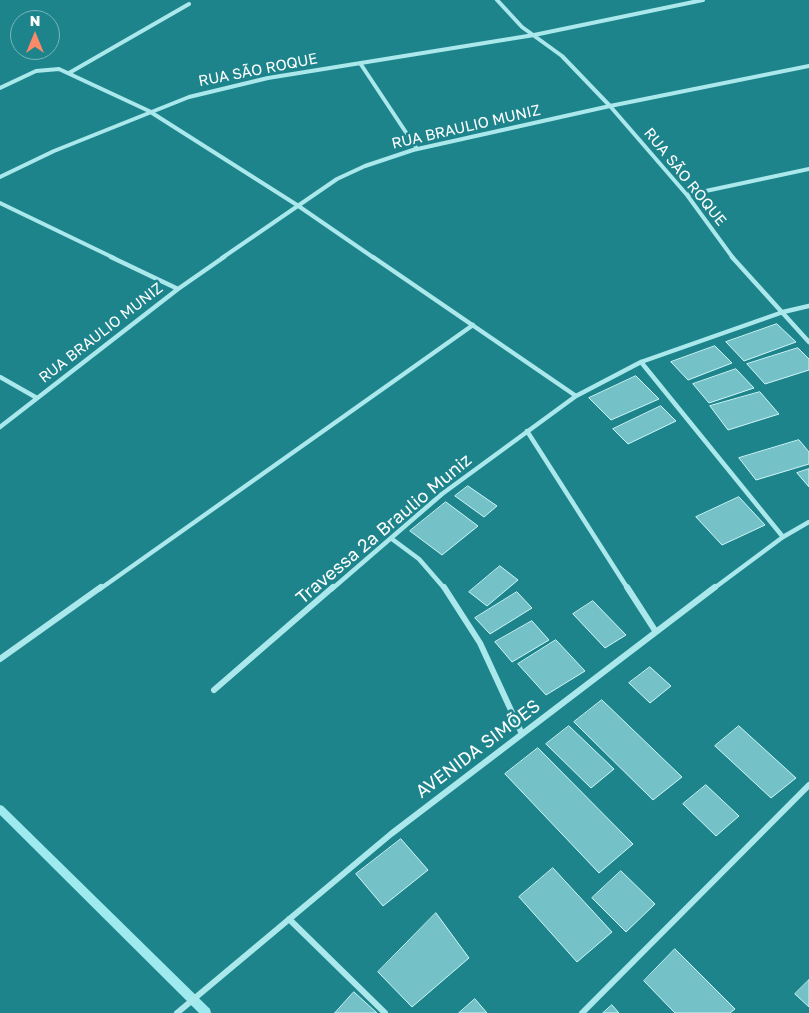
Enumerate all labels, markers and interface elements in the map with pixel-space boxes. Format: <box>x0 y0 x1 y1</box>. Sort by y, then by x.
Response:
north arrow <box>10 10 60 60</box>
text: N <box>30 12 40 29</box>
street label: RUA SÃO ROQUE <box>197 50 319 90</box>
street label: RUA BRAULIO MUNIZ <box>390 101 542 153</box>
street label: RUA SÃO ROQUE <box>640 124 730 230</box>
street label: RUA BRAULIO MUNIZ <box>35 279 167 387</box>
street label: Travessa 2ª Braulio Muniz <box>292 449 476 609</box>
street label: AVENIDA SIMÕES <box>412 695 544 803</box>

